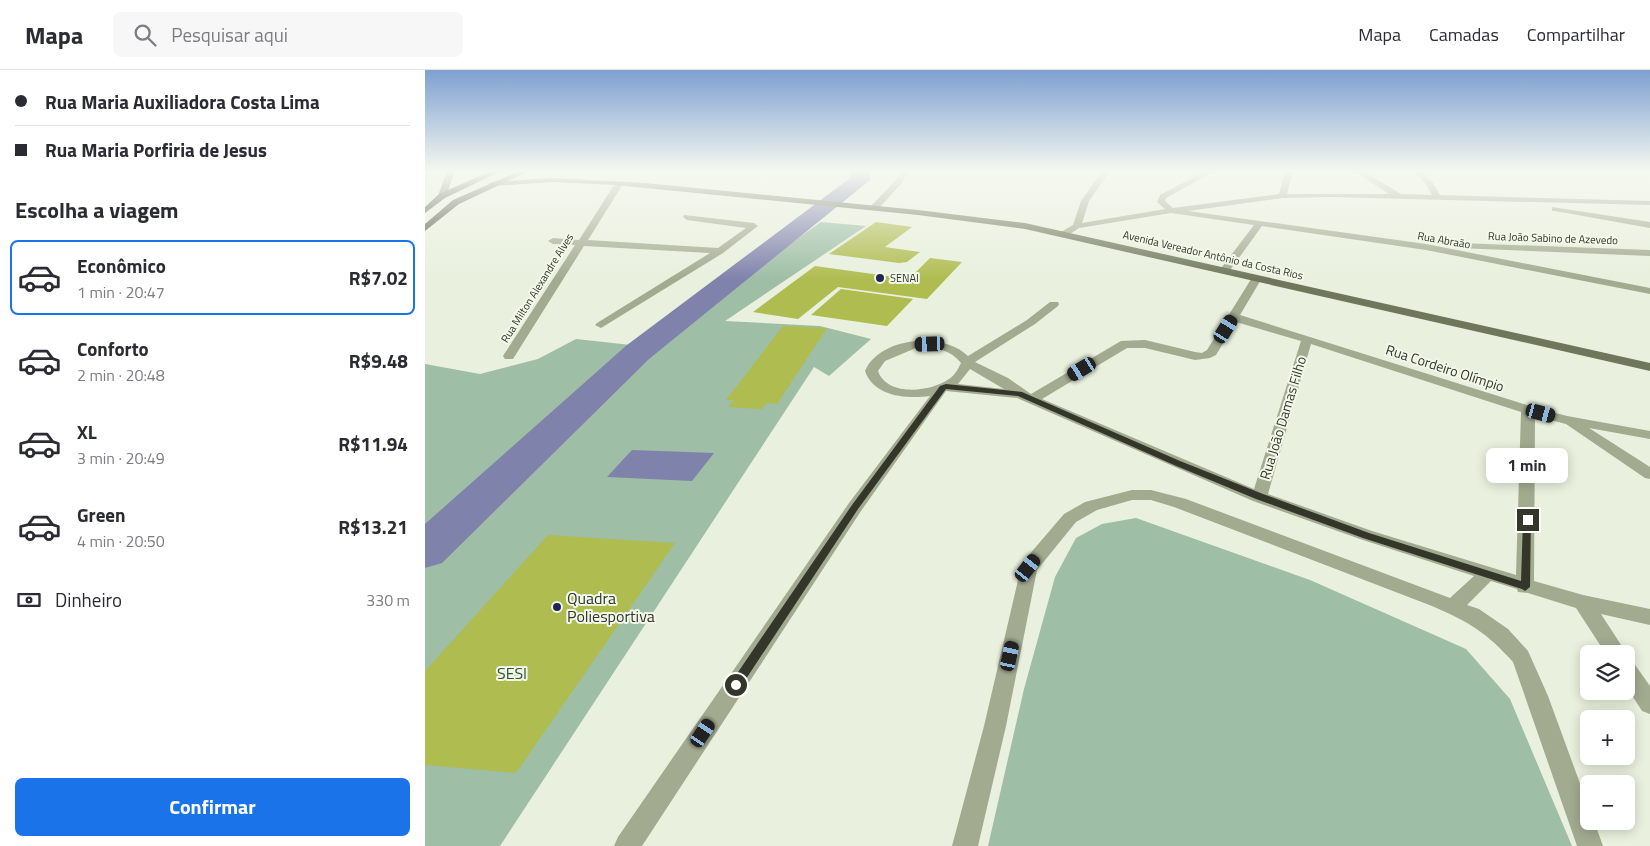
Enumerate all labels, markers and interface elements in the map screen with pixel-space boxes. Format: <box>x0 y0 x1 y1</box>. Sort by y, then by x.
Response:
search box <box>113 12 463 57</box>
text: Mapa <box>25 17 83 53</box>
text: Pesquisar aqui <box>171 20 288 49</box>
icon: search <box>131 21 159 49</box>
text: Mapa <box>1358 21 1401 48</box>
text: Camadas <box>1429 21 1499 48</box>
text: Compartilhar <box>1527 21 1625 48</box>
text: Rua Maria Auxiliadora Costa Lima <box>45 87 320 116</box>
text: Rua Maria Porfiria de Jesus <box>45 135 267 164</box>
text: Escolha a viagem <box>15 193 179 227</box>
street label: Avenida Vereador Antônio da Costa Rios <box>1121 226 1305 284</box>
street label: Rua Abraão <box>1416 227 1472 253</box>
street label: Rua João Sabino de Azevedo <box>1488 228 1619 248</box>
street label: Rua Milton Alexandre Alves <box>497 230 577 346</box>
text: Econômico <box>77 251 166 280</box>
icon: car <box>17 255 62 300</box>
text: R$7.02 <box>349 263 408 292</box>
place label: SENAI <box>890 270 919 286</box>
marker: SENAI <box>874 272 886 284</box>
text: 1 min · 20:47 <box>77 280 165 304</box>
car <box>1211 312 1240 346</box>
text: Conforto <box>77 334 149 363</box>
car <box>914 336 945 352</box>
icon: car <box>17 338 62 383</box>
street label: Rua Cordeiro Olímpio <box>1383 338 1507 397</box>
text: R$9.48 <box>349 346 408 375</box>
street label: Rua João Damas Filho <box>1254 354 1311 482</box>
car <box>1065 355 1098 383</box>
text: 2 min · 20:48 <box>77 363 165 387</box>
car <box>1524 402 1557 424</box>
text: XL <box>77 417 97 446</box>
icon: car <box>17 421 62 466</box>
text: R$11.94 <box>338 429 408 458</box>
text: 3 min · 20:49 <box>77 446 165 470</box>
callout: 1 min <box>1487 448 1569 482</box>
text: 1 min <box>1508 453 1546 477</box>
text: Green <box>77 500 126 529</box>
icon: car <box>17 504 62 549</box>
route end <box>1517 509 1539 531</box>
text: R$13.21 <box>338 512 408 541</box>
text: 4 min · 20:50 <box>77 529 165 553</box>
car <box>1012 552 1043 584</box>
text: Dinheiro <box>55 585 122 614</box>
icon: cash <box>15 586 43 614</box>
place label: Quadra Poliesportiva <box>567 586 655 628</box>
text: 330 m <box>366 588 410 612</box>
marker: Quadra Poliesportiva <box>551 601 563 613</box>
car <box>999 640 1020 672</box>
map controls <box>1580 645 1635 830</box>
button: layers <box>1580 645 1635 700</box>
park label: SESI <box>497 661 527 685</box>
route start <box>725 674 747 696</box>
button: + <box>1580 710 1635 765</box>
car <box>688 716 717 750</box>
button: − <box>1580 775 1635 830</box>
button: Confirmar <box>15 778 410 836</box>

